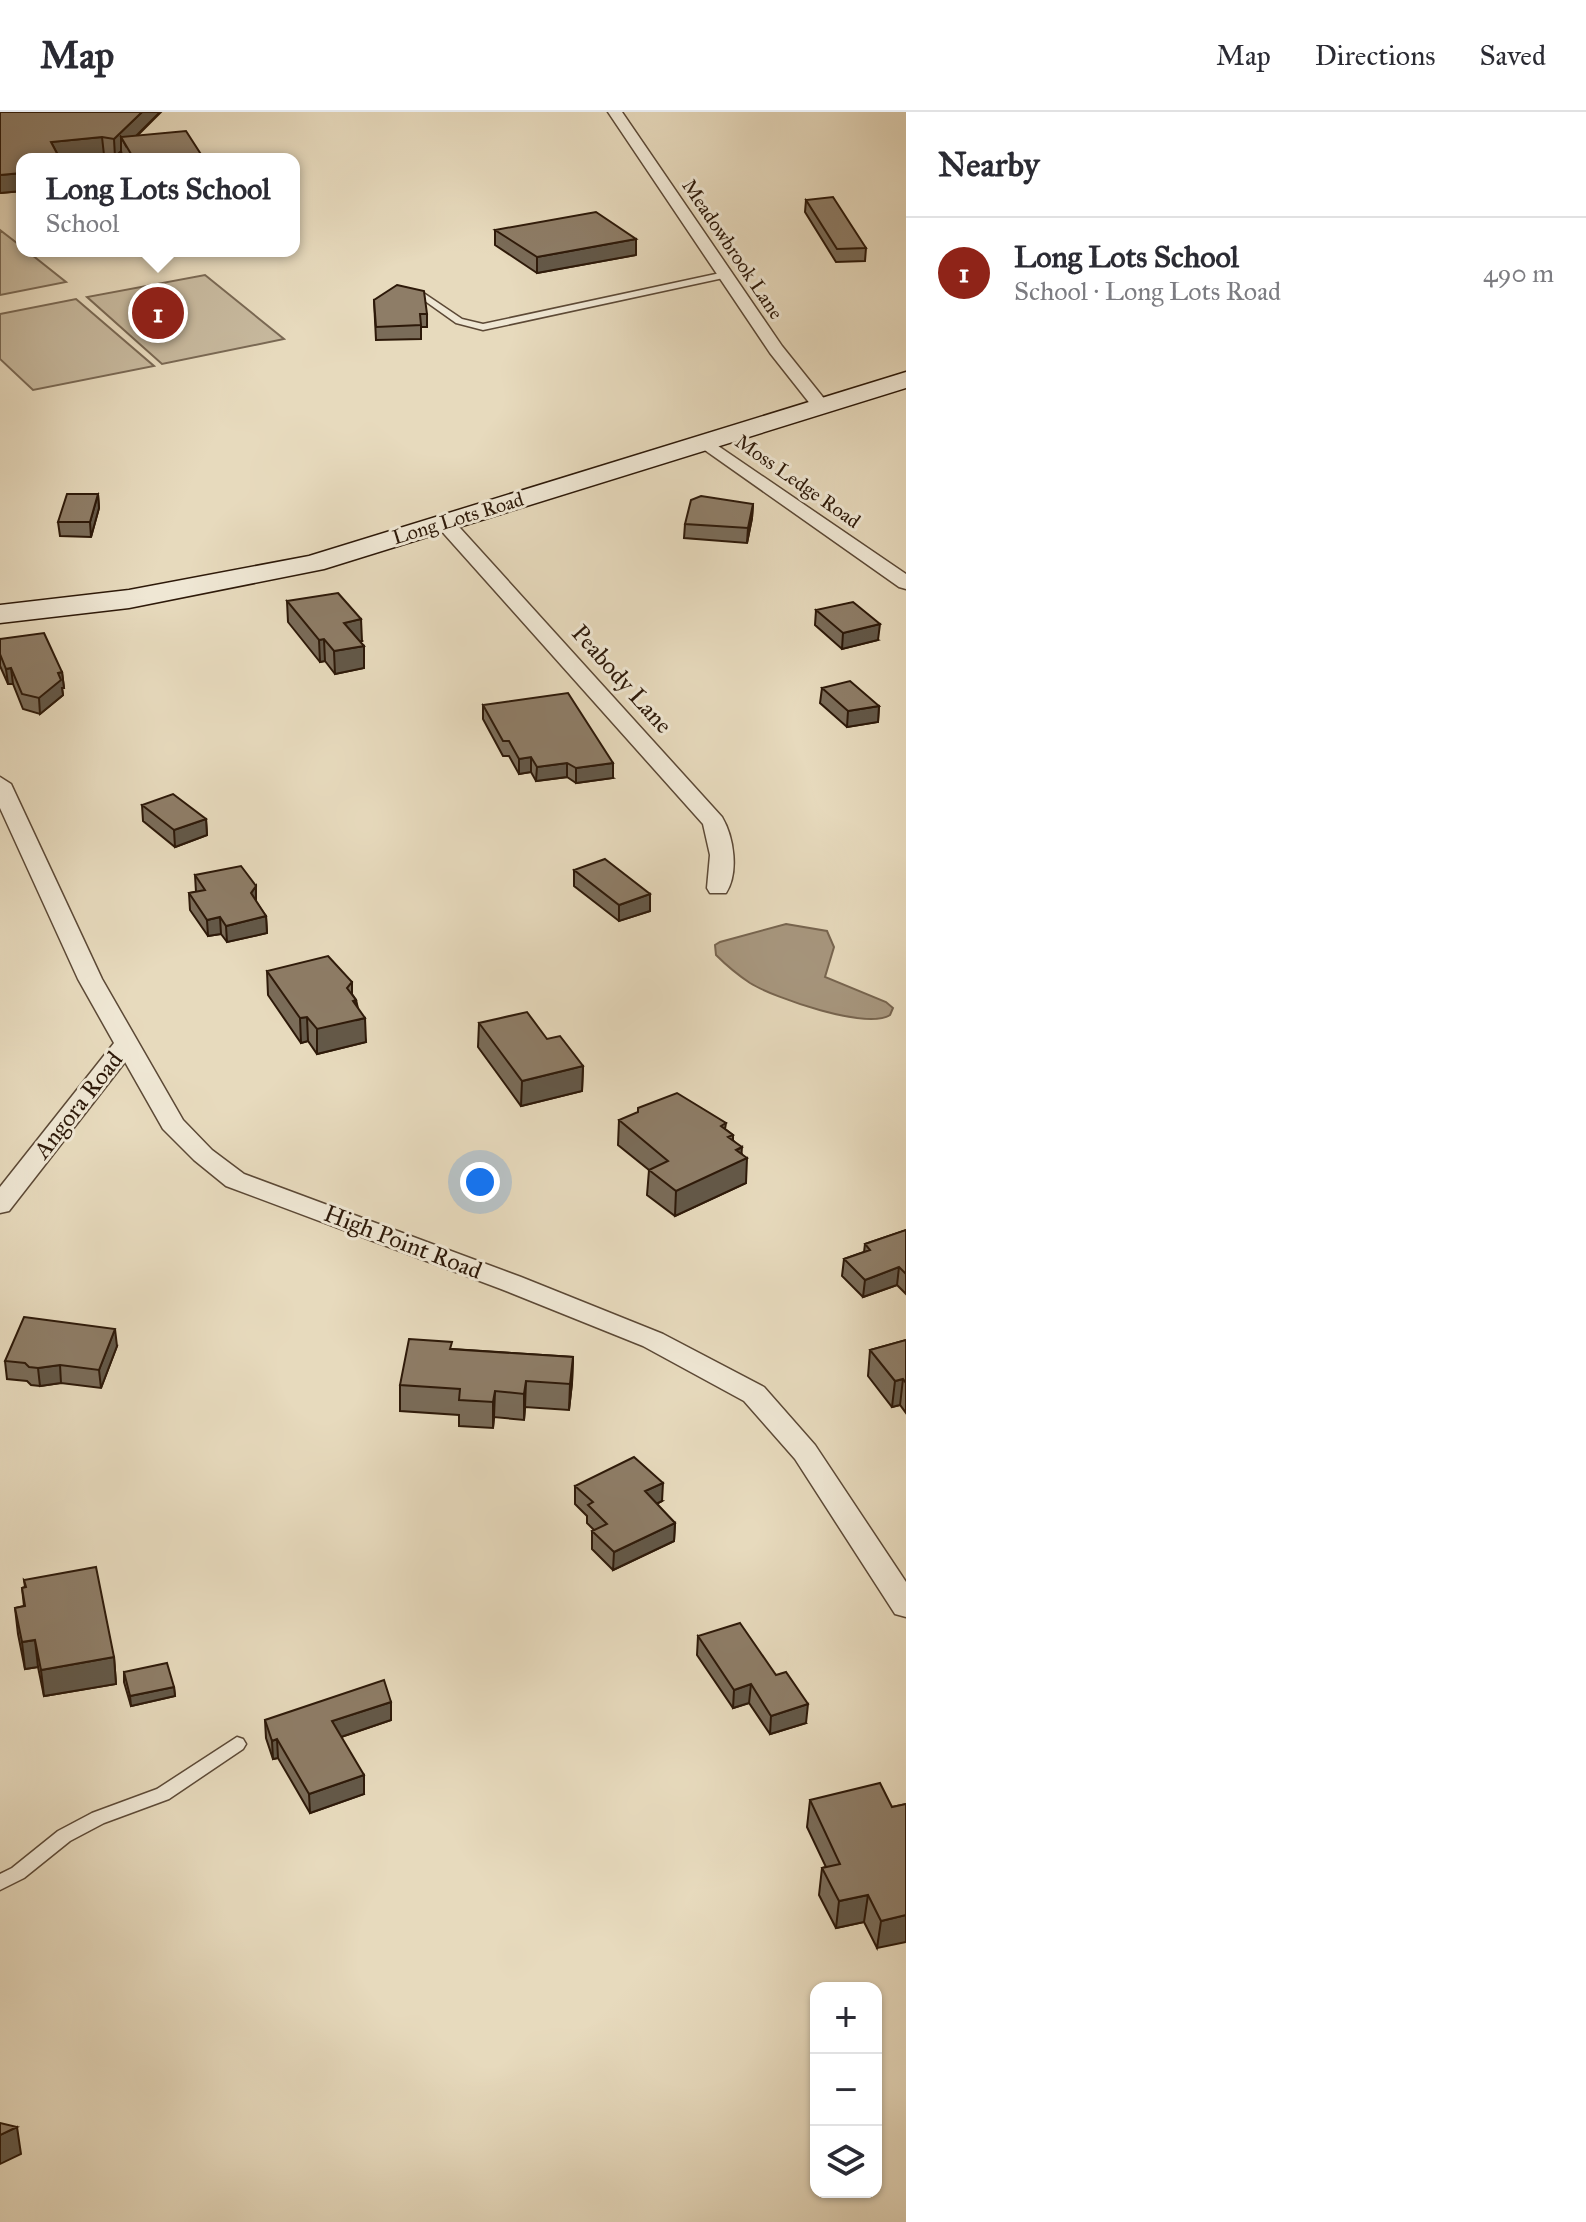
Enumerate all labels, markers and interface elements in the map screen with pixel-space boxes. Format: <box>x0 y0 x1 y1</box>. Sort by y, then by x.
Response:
text: Map <box>40 32 114 78</box>
text: Map <box>1216 38 1271 73</box>
text: Directions <box>1315 38 1436 73</box>
text: Saved <box>1480 38 1546 73</box>
text: Nearby <box>938 144 1040 185</box>
popup <box>16 153 300 257</box>
text: Long Lots School <box>46 171 270 207</box>
street label: Meadowbrook Lane <box>677 174 789 324</box>
text: School <box>46 207 119 239</box>
text: Long Lots School <box>1014 239 1239 275</box>
text: 1 <box>959 257 969 289</box>
text: 490 m <box>1483 257 1554 289</box>
text: School · Long Lots Road <box>1014 275 1281 307</box>
pin: 1 <box>132 283 184 343</box>
street label: Moss Ledge Road <box>730 429 865 534</box>
street label: Long Lots Road <box>390 487 527 550</box>
street label: Peabody Lane <box>565 618 679 740</box>
street label: Angora Road <box>26 1045 129 1165</box>
your location <box>460 1162 500 1202</box>
street label: High Point Road <box>320 1198 486 1286</box>
map controls <box>810 1982 882 2198</box>
button: + <box>810 1982 882 2054</box>
button: − <box>810 2054 882 2126</box>
button: layers <box>810 2126 882 2198</box>

